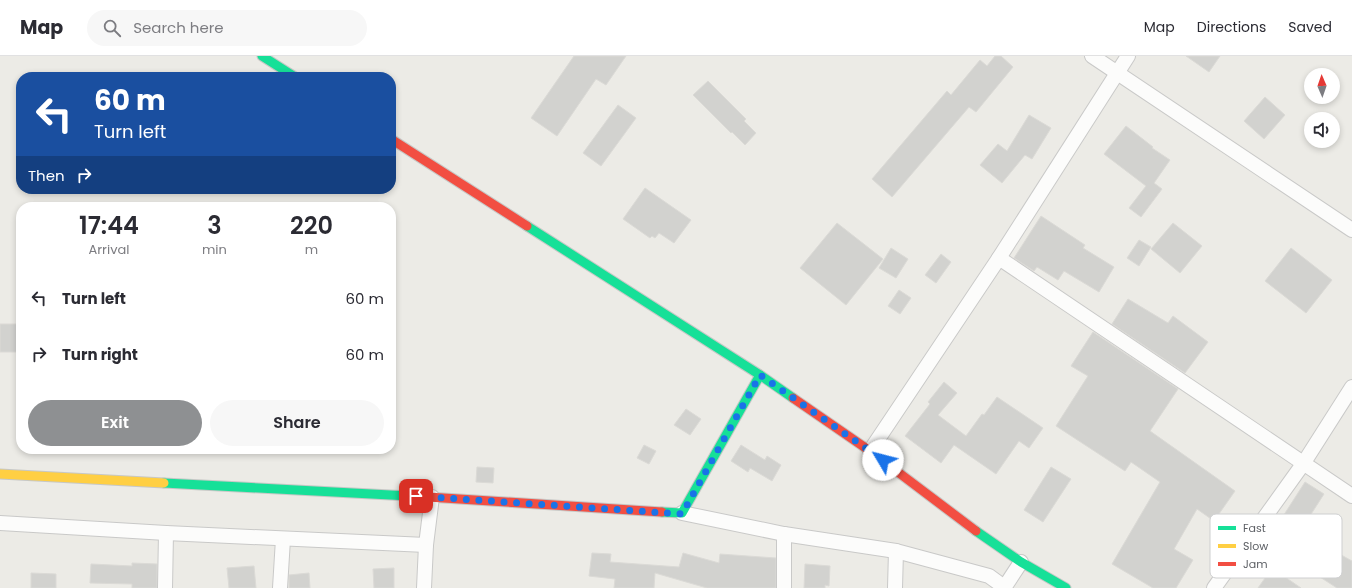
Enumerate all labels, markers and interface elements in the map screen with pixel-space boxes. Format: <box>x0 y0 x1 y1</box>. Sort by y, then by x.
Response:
search box <box>87 10 367 46</box>
text: Map <box>20 14 63 41</box>
icon: search <box>101 17 123 39</box>
text: Search here <box>133 17 224 38</box>
text: Map <box>1144 17 1175 37</box>
text: Directions <box>1197 17 1266 37</box>
text: Saved <box>1288 17 1332 37</box>
north arrow <box>1304 68 1340 104</box>
map controls <box>1304 68 1340 148</box>
text: 60 m <box>94 81 166 120</box>
icon: left <box>28 88 80 140</box>
button: sound <box>1304 112 1340 148</box>
text: Turn left <box>94 119 166 144</box>
icon: right <box>73 164 95 186</box>
text: Then <box>28 165 65 186</box>
text: 17:44 <box>79 209 139 242</box>
text: 3 <box>207 209 222 242</box>
text: 220 <box>290 209 333 242</box>
text: Arrival <box>89 240 129 259</box>
text: min <box>202 240 227 259</box>
text: m <box>305 240 318 259</box>
icon: left <box>28 287 50 309</box>
text: Turn left <box>62 288 126 309</box>
text: 60 m <box>346 288 384 309</box>
icon: right <box>28 343 50 365</box>
text: Turn right <box>62 344 138 365</box>
text: 60 m <box>346 344 384 365</box>
button: Exit <box>28 400 202 446</box>
button: Share <box>210 400 384 446</box>
position arrow <box>862 439 904 481</box>
pin <box>399 479 433 513</box>
icon: arrive <box>405 485 427 507</box>
legend <box>1210 514 1342 578</box>
text: Fast <box>1243 520 1266 536</box>
text: Slow <box>1243 538 1268 554</box>
text: Jam <box>1243 556 1268 572</box>

